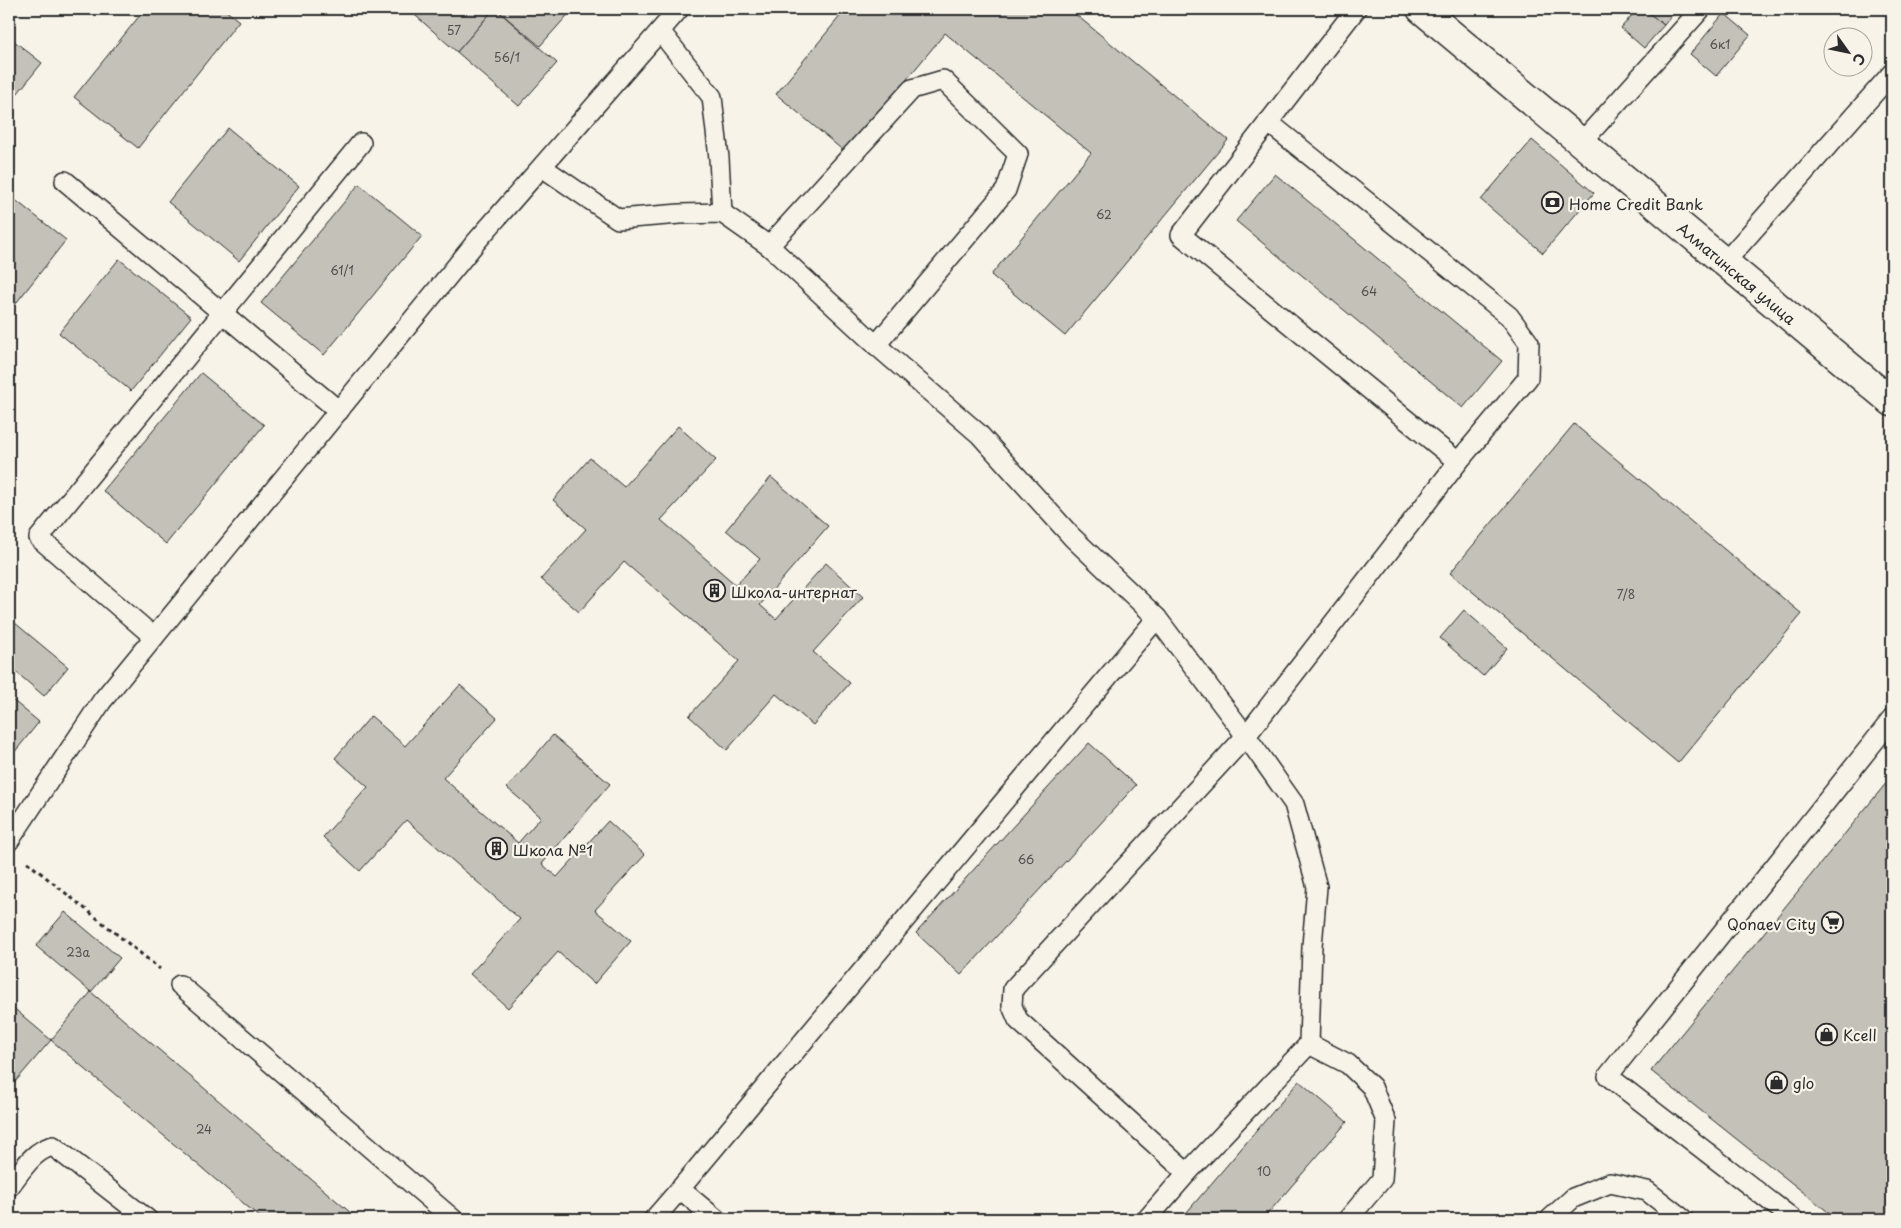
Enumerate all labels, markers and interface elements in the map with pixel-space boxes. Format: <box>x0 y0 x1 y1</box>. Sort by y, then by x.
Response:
house number: 57 <box>447 21 461 39</box>
north arrow <box>1824 28 1874 78</box>
house number: 6к1 <box>1710 35 1730 53</box>
house number: 56/1 <box>494 48 520 66</box>
text: С <box>1848 49 1871 69</box>
bank icon: Home Credit Bank <box>1541 191 1565 215</box>
place label: Home Credit Bank <box>1569 192 1703 215</box>
house number: 62 <box>1096 205 1112 223</box>
street label: Алматинская улица <box>1673 216 1802 330</box>
house number: 61/1 <box>330 261 354 279</box>
house number: 64 <box>1361 282 1377 300</box>
building icon: Школа-интернат <box>703 579 727 603</box>
place label: Школа-интернат <box>731 580 857 603</box>
house number: 7/8 <box>1617 585 1635 603</box>
building icon: Школа №1 <box>485 837 509 861</box>
place label: Школа №1 <box>513 838 593 861</box>
house number: 66 <box>1018 850 1034 868</box>
supermarket icon: Qonaev City <box>1820 911 1844 935</box>
place label: Qonaev City <box>1727 912 1816 935</box>
house number: 23а <box>66 943 90 961</box>
shop icon: Kcell <box>1815 1022 1839 1046</box>
place label: Kcell <box>1843 1023 1877 1046</box>
shop icon: glo <box>1765 1070 1789 1094</box>
place label: glo <box>1793 1071 1814 1094</box>
house number: 24 <box>196 1120 212 1138</box>
house number: 10 <box>1257 1162 1271 1180</box>

